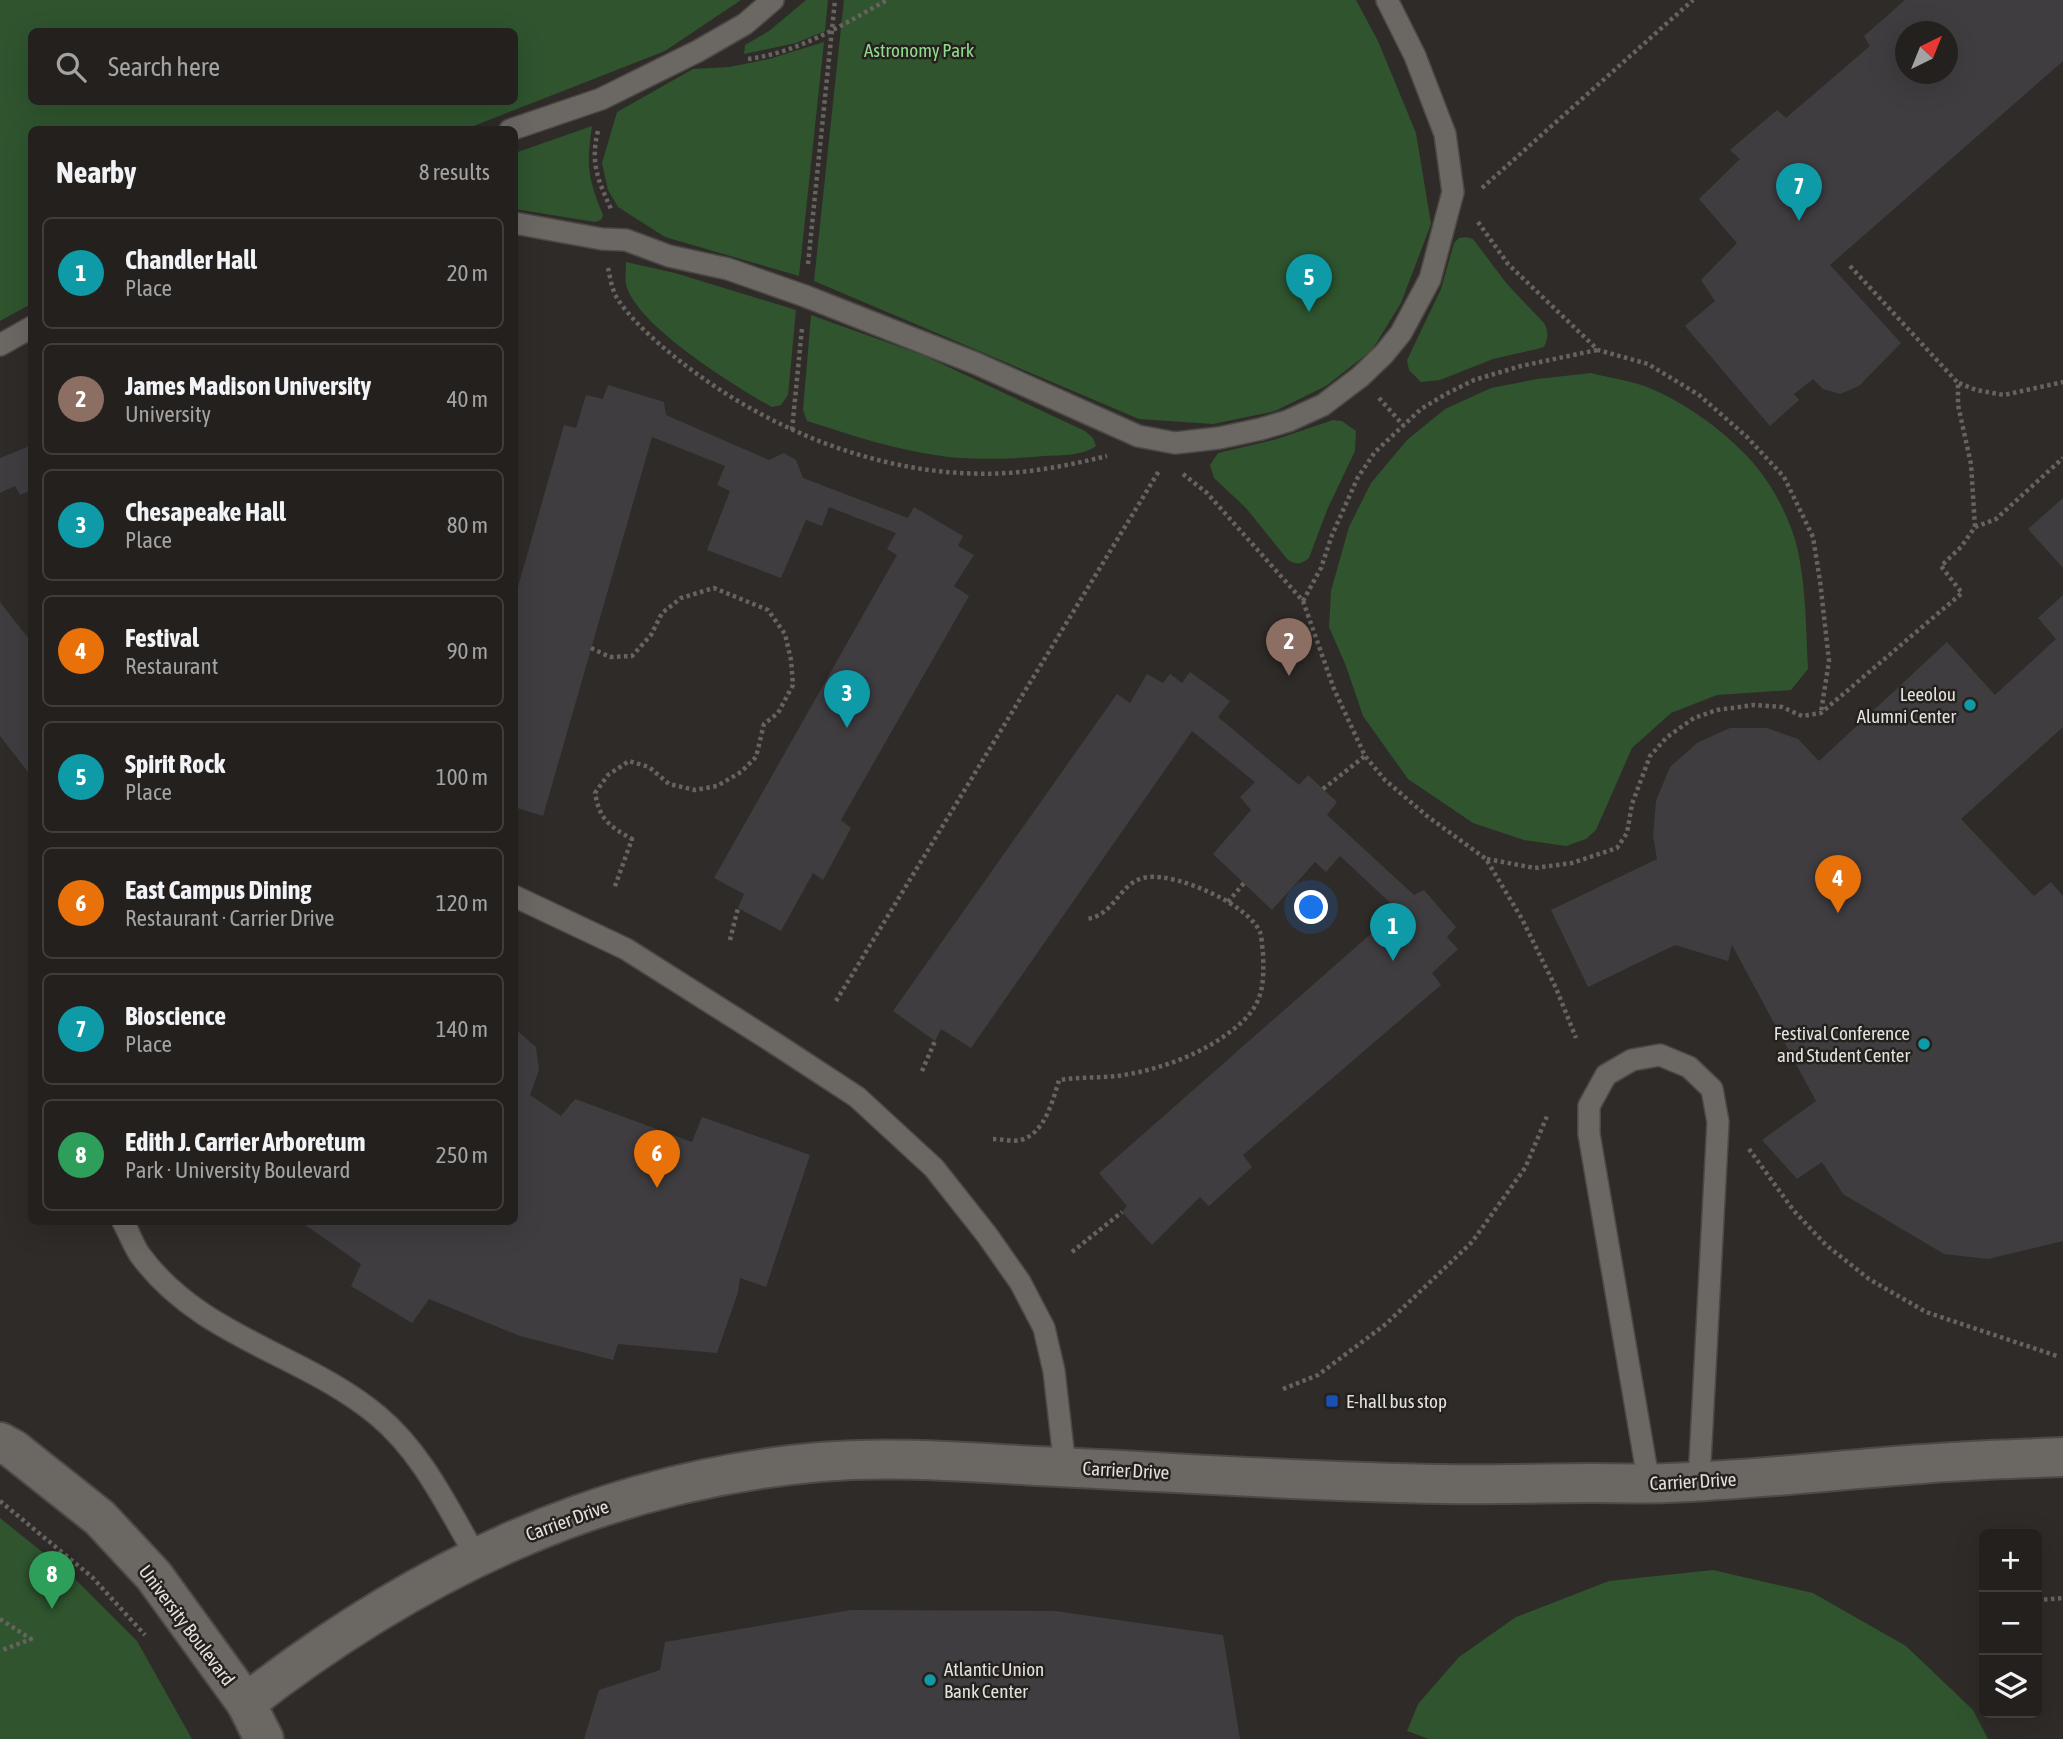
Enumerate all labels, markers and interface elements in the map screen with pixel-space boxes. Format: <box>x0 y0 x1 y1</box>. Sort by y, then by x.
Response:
north arrow <box>1895 21 1958 84</box>
search box <box>28 28 518 105</box>
park label: Astronomy Park <box>864 39 975 61</box>
icon: search <box>52 48 90 86</box>
text: Search here <box>108 52 220 82</box>
text: Nearby <box>56 155 136 189</box>
text: 8 results <box>419 159 490 185</box>
pin: 7 <box>1776 163 1822 221</box>
text: Chandler Hall <box>125 245 257 275</box>
pin: 5 <box>1286 254 1332 312</box>
text: 1 <box>76 260 86 286</box>
text: 20 m <box>447 260 488 286</box>
text: Place <box>125 275 172 301</box>
text: James Madison University <box>125 371 371 401</box>
text: 2 <box>76 386 86 412</box>
text: 40 m <box>447 386 488 412</box>
text: University <box>125 401 211 427</box>
text: Chesapeake Hall <box>125 497 286 527</box>
text: 3 <box>76 512 86 538</box>
text: 80 m <box>447 512 488 538</box>
text: Place <box>125 527 172 553</box>
pin: 2 <box>1266 618 1312 676</box>
text: Festival <box>125 623 199 653</box>
text: 4 <box>76 638 86 664</box>
text: 90 m <box>447 638 488 664</box>
text: Restaurant <box>125 653 218 679</box>
pin: 3 <box>824 670 870 728</box>
place label: Leeolou Alumni Center <box>1857 683 1956 727</box>
marker: Leeolou Alumni Center <box>1962 697 1978 713</box>
text: Spirit Rock <box>125 749 225 779</box>
text: 5 <box>76 764 86 790</box>
text: 100 m <box>436 764 488 790</box>
text: Place <box>125 779 172 805</box>
pin: 4 <box>1815 855 1861 913</box>
text: East Campus Dining <box>125 875 311 905</box>
text: 6 <box>76 890 86 916</box>
text: 120 m <box>436 890 488 916</box>
your location <box>1294 890 1328 924</box>
pin: 1 <box>1370 903 1416 961</box>
text: Restaurant · Carrier Drive <box>125 905 334 931</box>
text: Bioscience <box>125 1001 226 1031</box>
text: 7 <box>76 1016 86 1042</box>
text: 140 m <box>436 1016 488 1042</box>
place label: Festival Conference and Student Center <box>1774 1022 1910 1066</box>
text: Place <box>125 1031 172 1057</box>
marker: Festival Conference and Student Center <box>1916 1036 1932 1052</box>
text: Edith J. Carrier Arboretum <box>125 1127 365 1157</box>
pin: 6 <box>634 1130 680 1188</box>
text: 8 <box>76 1142 86 1168</box>
text: 250 m <box>436 1142 488 1168</box>
text: Park · University Boulevard <box>125 1157 350 1183</box>
place label: E-hall bus stop <box>1346 1390 1447 1412</box>
marker: E-hall bus stop <box>1324 1393 1340 1409</box>
street label: Carrier Drive <box>1082 1457 1170 1483</box>
street label: Carrier Drive <box>1649 1468 1737 1494</box>
street label: Carrier Drive <box>523 1495 611 1545</box>
map controls <box>1979 1529 2042 1718</box>
button: + <box>1979 1529 2042 1592</box>
pin: 8 <box>29 1551 75 1609</box>
street label: University Boulevard <box>135 1560 239 1690</box>
button: − <box>1979 1592 2042 1655</box>
button: layers <box>1979 1655 2042 1718</box>
place label: Atlantic Union Bank Center <box>944 1658 1044 1702</box>
marker: Atlantic Union Bank Center <box>922 1672 938 1688</box>

